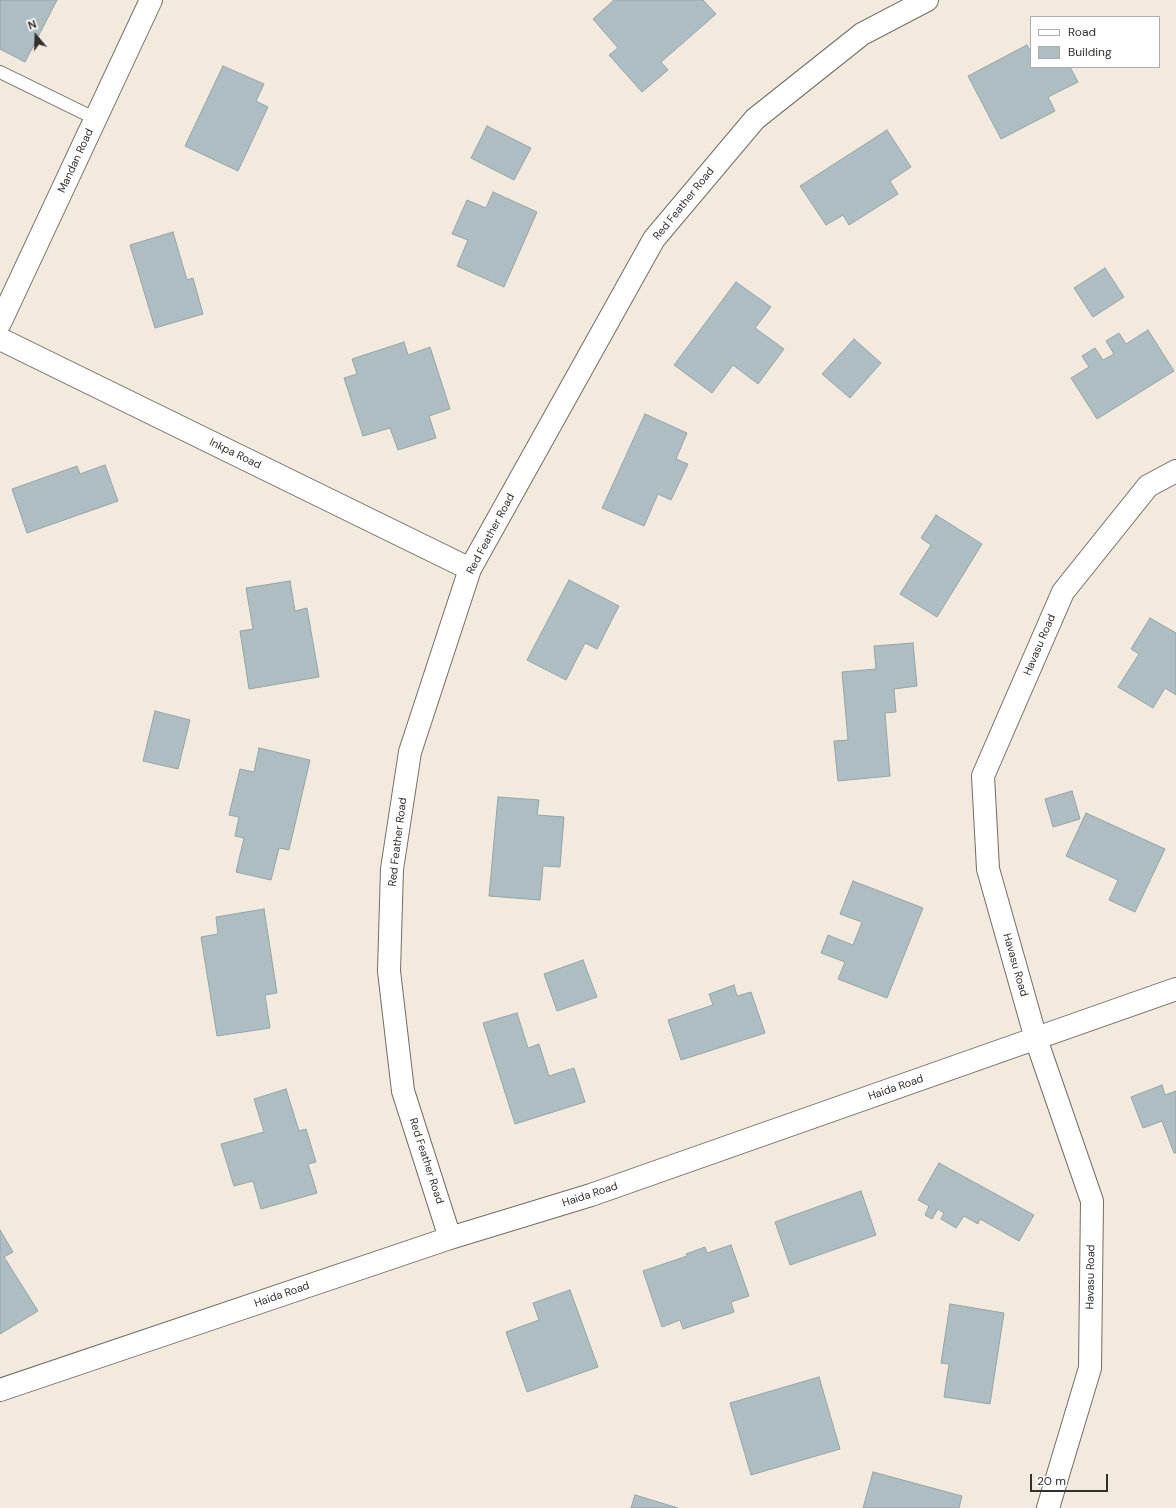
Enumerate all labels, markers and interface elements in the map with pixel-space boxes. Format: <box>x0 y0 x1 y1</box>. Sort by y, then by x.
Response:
north arrow <box>16 16 56 56</box>
legend <box>1030 16 1160 68</box>
text: N <box>26 17 38 33</box>
text: Road <box>1068 24 1096 40</box>
text: Building <box>1068 44 1112 60</box>
street label: Mandan Road <box>55 127 97 195</box>
street label: Red Feather Road <box>651 165 717 243</box>
street label: Inkpa Road <box>207 436 263 472</box>
street label: Red Feather Road <box>464 491 518 577</box>
street label: Havasu Road <box>1021 612 1059 678</box>
street label: Red Feather Road <box>386 797 410 887</box>
street label: Havasu Road <box>1000 932 1030 998</box>
street label: Haida Road <box>867 1072 925 1104</box>
street label: Red Feather Road <box>406 1116 446 1206</box>
street label: Haida Road <box>561 1180 619 1210</box>
street label: Havasu Road <box>1084 1244 1098 1310</box>
street label: Haida Road <box>253 1279 311 1311</box>
scale bar <box>1032 1466 1110 1492</box>
text: 20 m <box>1037 1473 1066 1489</box>

